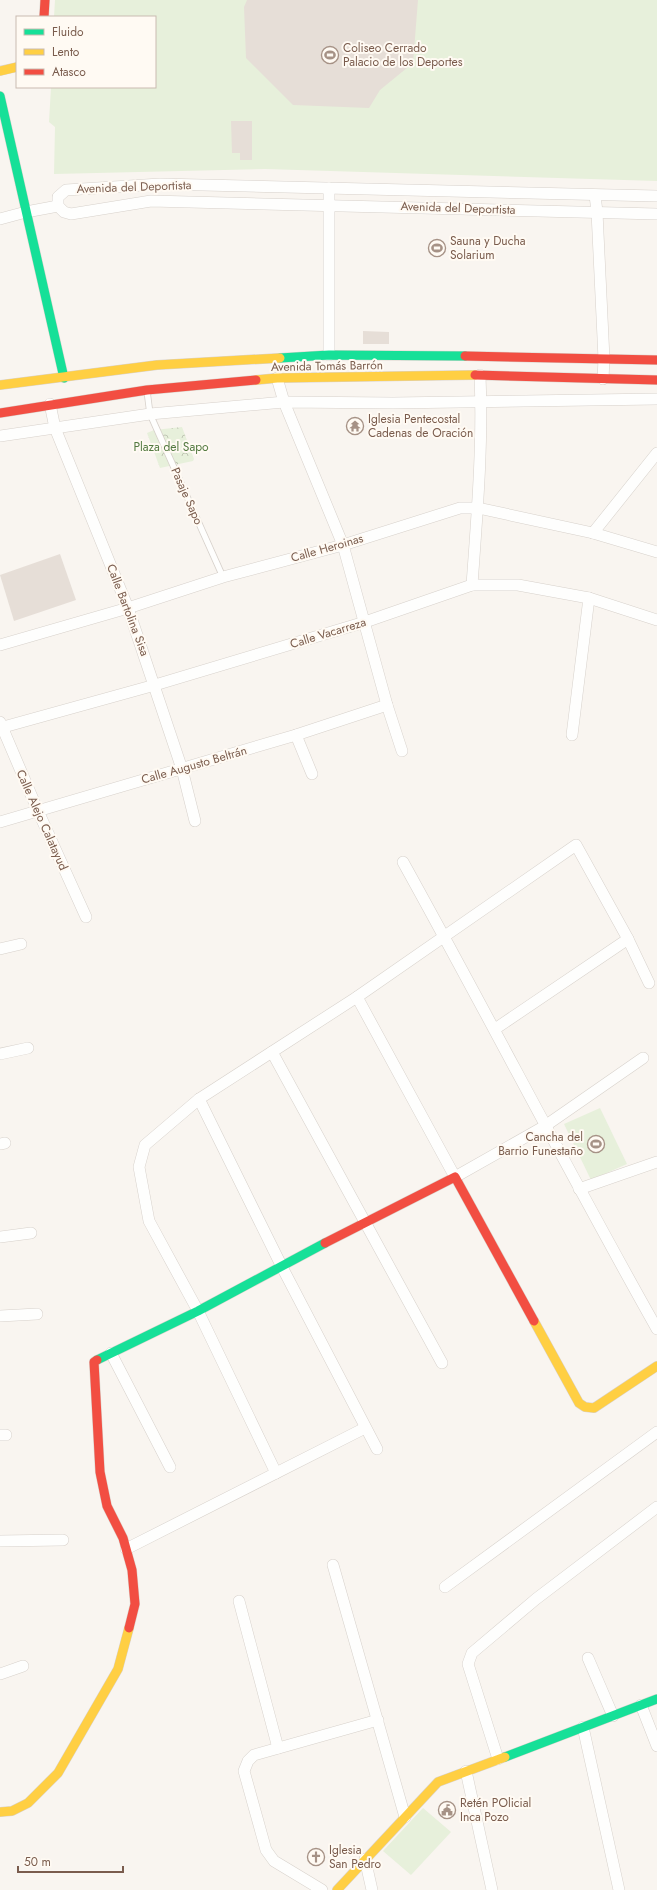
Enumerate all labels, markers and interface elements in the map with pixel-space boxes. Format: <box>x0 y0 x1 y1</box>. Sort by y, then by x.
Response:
legend <box>16 16 156 88</box>
text: Fluido <box>52 23 84 41</box>
place label: Coliseo Cerrado Palacio de los Deportes <box>343 39 463 71</box>
text: Lento <box>52 43 80 61</box>
sports icon: Coliseo Cerrado Palacio de los Deportes <box>320 45 340 65</box>
text: Atasco <box>52 63 86 81</box>
street label: Avenida del Deportista <box>76 176 192 198</box>
street label: Avenida del Deportista <box>400 197 516 219</box>
place label: Sauna y Ducha Solarium <box>450 232 526 264</box>
sports icon: Sauna y Ducha Solarium <box>427 238 447 258</box>
street label: Avenida Tomás Barrón <box>271 356 383 376</box>
place label: Iglesia Pentecostal Cadenas de Oración <box>368 410 473 442</box>
temple icon: Iglesia Pentecostal Cadenas de Oración <box>345 416 365 436</box>
park label: Plaza del Sapo <box>133 438 209 456</box>
street label: Pasaje Sapo <box>166 464 208 528</box>
street label: Calle Heroinas <box>289 529 365 567</box>
street label: Calle Bartolina Sisa <box>102 561 154 659</box>
street label: Calle Vacarreza <box>288 613 368 653</box>
street label: Calle Augusto Beltrán <box>139 741 249 789</box>
street label: Calle Alejo Calatayud <box>12 767 72 873</box>
place label: Cancha del Barrio Funestaño <box>498 1128 583 1160</box>
sports icon: Cancha del Barrio Funestaño <box>586 1134 606 1154</box>
place label: Retén POlicial Inca Pozo <box>460 1794 531 1826</box>
public building icon: Retén POlicial Inca Pozo <box>437 1800 457 1820</box>
place label: Iglesia San Pedro <box>329 1841 381 1873</box>
church icon: Iglesia San Pedro <box>306 1847 326 1867</box>
scale bar <box>18 1848 123 1874</box>
text: 50 m <box>24 1853 51 1871</box>

